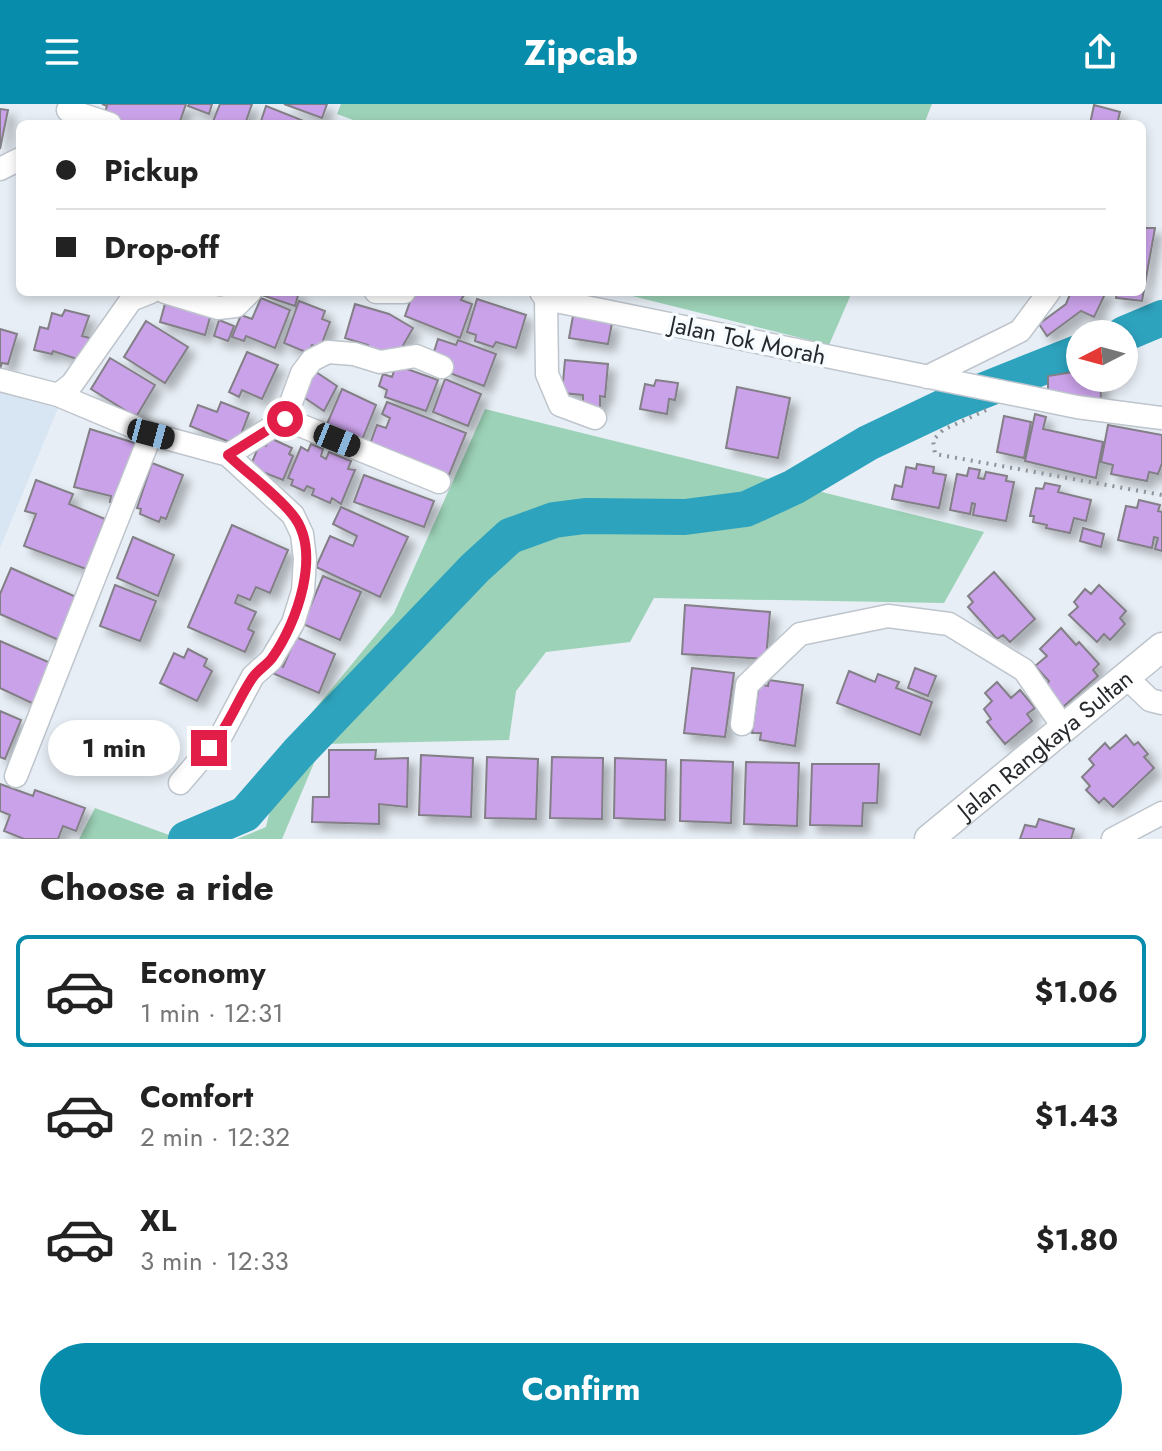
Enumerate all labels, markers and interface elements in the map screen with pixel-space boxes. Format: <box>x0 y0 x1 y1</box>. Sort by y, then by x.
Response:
text: Zipcab <box>524 26 638 78</box>
icon: menu <box>40 30 84 74</box>
icon: share <box>1078 30 1122 74</box>
text: Pickup <box>104 149 199 192</box>
text: Drop-off <box>104 226 219 269</box>
street label: Jalan Tok Morah <box>664 306 829 374</box>
north arrow <box>1066 320 1138 392</box>
map controls <box>1066 320 1138 392</box>
route start <box>267 401 303 437</box>
car <box>125 416 177 452</box>
car <box>310 420 364 460</box>
street label: Jalan Rangkaya Sultan <box>947 661 1140 828</box>
callout: 1 min <box>49 720 181 776</box>
text: 1 min <box>82 729 146 767</box>
route end <box>191 730 227 766</box>
text: Choose a ride <box>40 861 274 913</box>
text: Economy <box>140 951 266 994</box>
icon: car <box>44 955 116 1027</box>
text: $1.06 <box>1034 970 1118 1013</box>
text: 1 min · 12:31 <box>140 994 284 1032</box>
text: Comfort <box>140 1075 253 1118</box>
icon: car <box>44 1079 116 1151</box>
text: $1.43 <box>1035 1094 1118 1137</box>
text: 2 min · 12:32 <box>140 1118 290 1156</box>
text: XL <box>140 1199 176 1242</box>
icon: car <box>44 1203 116 1275</box>
text: $1.80 <box>1036 1218 1118 1261</box>
text: 3 min · 12:33 <box>140 1242 289 1280</box>
button: Confirm <box>40 1343 1122 1435</box>

